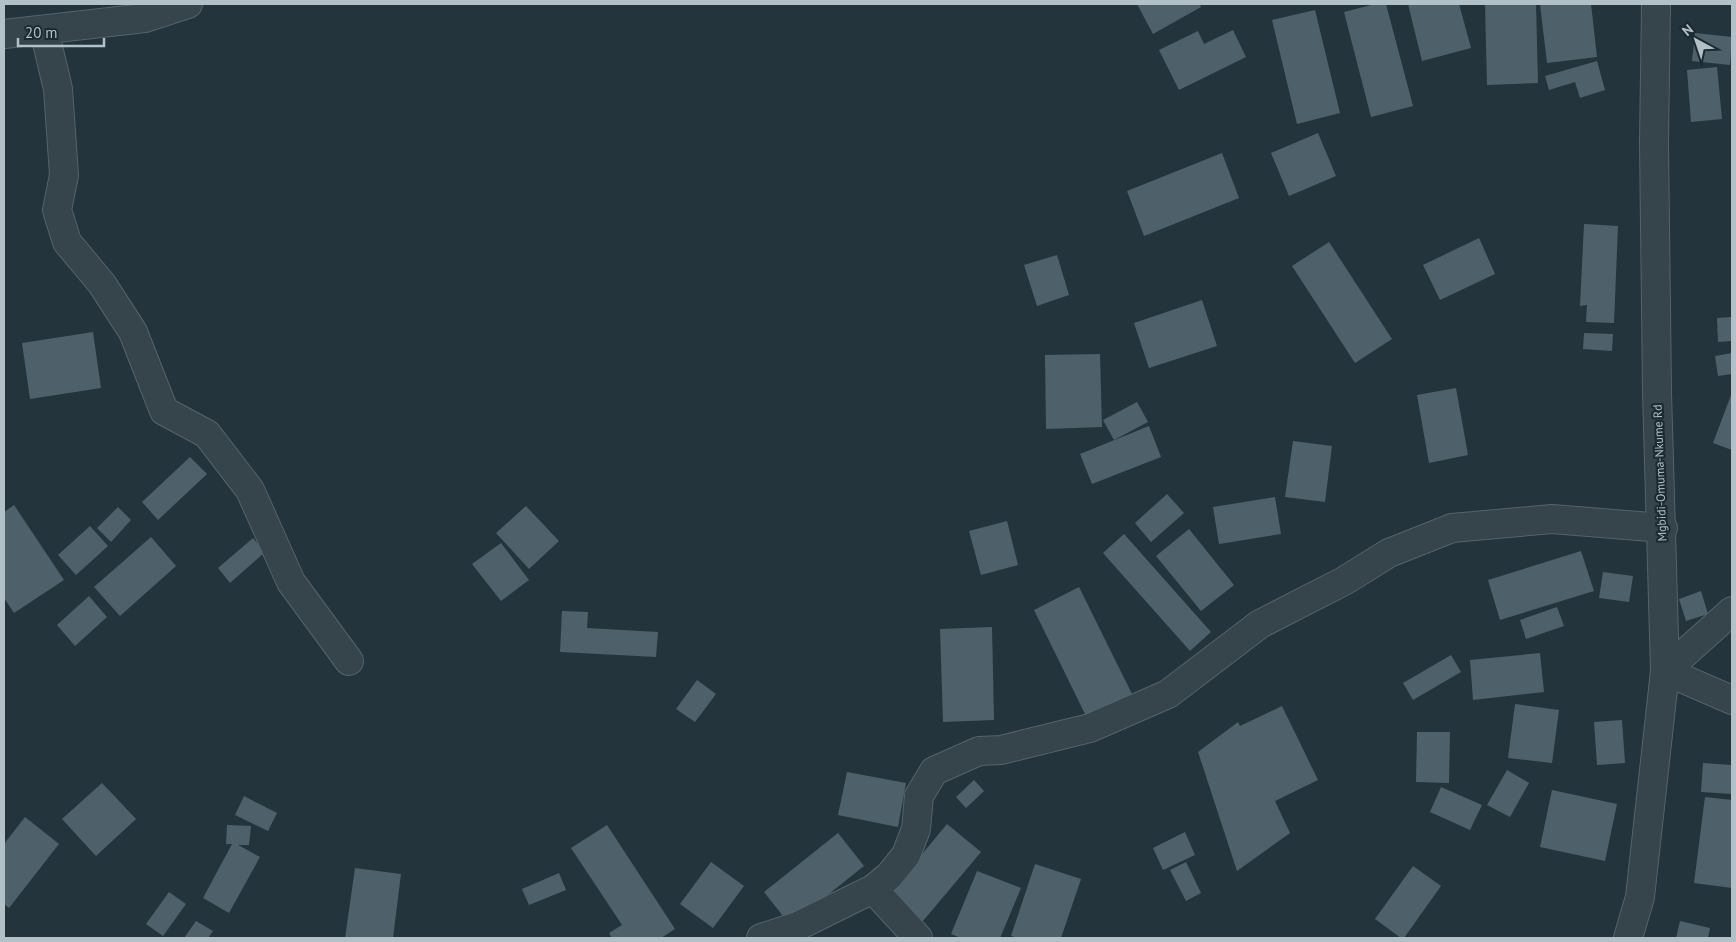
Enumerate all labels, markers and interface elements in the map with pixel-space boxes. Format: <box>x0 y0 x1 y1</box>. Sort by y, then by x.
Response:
scale bar <box>18 15 104 47</box>
north arrow <box>1671 15 1721 65</box>
text: N <box>1678 20 1697 40</box>
text: 20 m <box>25 23 58 42</box>
street label: Mgbidi-Omuma-Nkume Rd <box>1650 404 1669 542</box>

